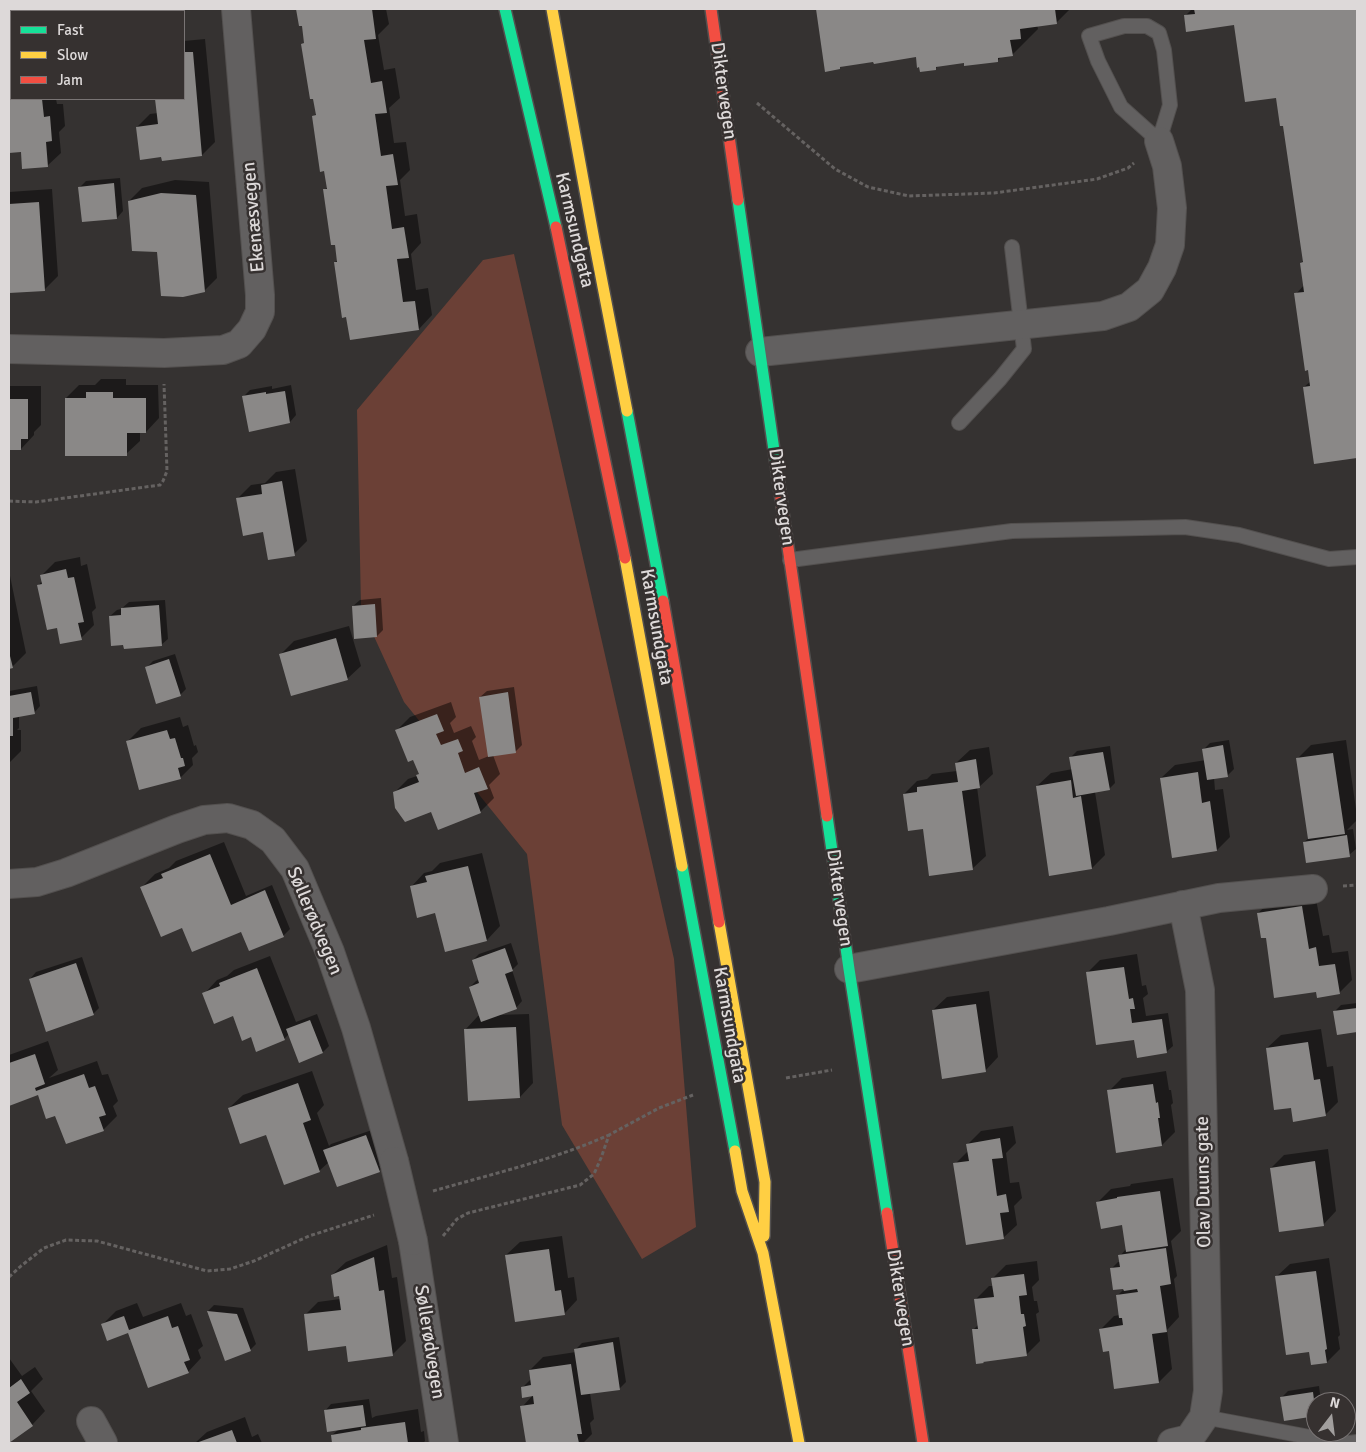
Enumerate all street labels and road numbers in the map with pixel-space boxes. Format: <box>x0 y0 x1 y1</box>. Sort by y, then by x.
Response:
street label: Diktervegen <box>705 41 741 141</box>
street label: Ekenæsvegen <box>238 161 270 273</box>
street label: Karmsundgata <box>550 170 598 290</box>
street label: Diktervegen <box>763 447 799 547</box>
street label: Karmsundgata <box>635 567 677 687</box>
street label: Diktervegen <box>821 848 857 948</box>
street label: Søllerødvegen <box>281 864 347 978</box>
street label: Karmsundgata <box>708 965 750 1085</box>
street label: Olav Duuns gate <box>1191 1116 1217 1248</box>
street label: Diktervegen <box>881 1248 919 1348</box>
street label: Søllerødvegen <box>409 1283 449 1401</box>

